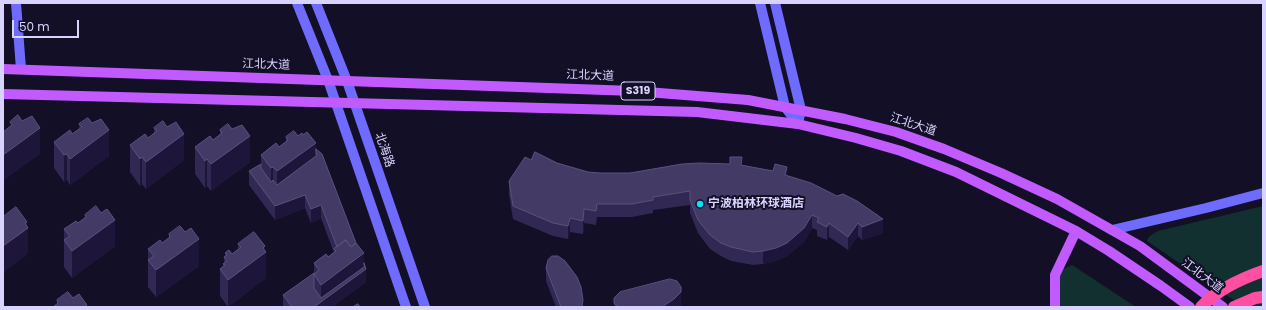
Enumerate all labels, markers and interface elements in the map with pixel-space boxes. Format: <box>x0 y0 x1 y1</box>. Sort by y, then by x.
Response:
scale bar <box>14 12 81 38</box>
text: 50 m <box>19 18 50 35</box>
street label: 江北大道 <box>242 57 290 73</box>
street label: 江北大道 <box>566 68 614 84</box>
road number: S319 <box>621 82 655 100</box>
street label: 江北大道 <box>888 111 938 139</box>
street label: 北海路 <box>371 131 397 169</box>
place label: 宁波柏林环球酒店 <box>708 197 804 211</box>
marker: 宁波柏林环球酒店 <box>695 199 705 209</box>
street label: 江北大道 <box>1178 256 1226 296</box>

